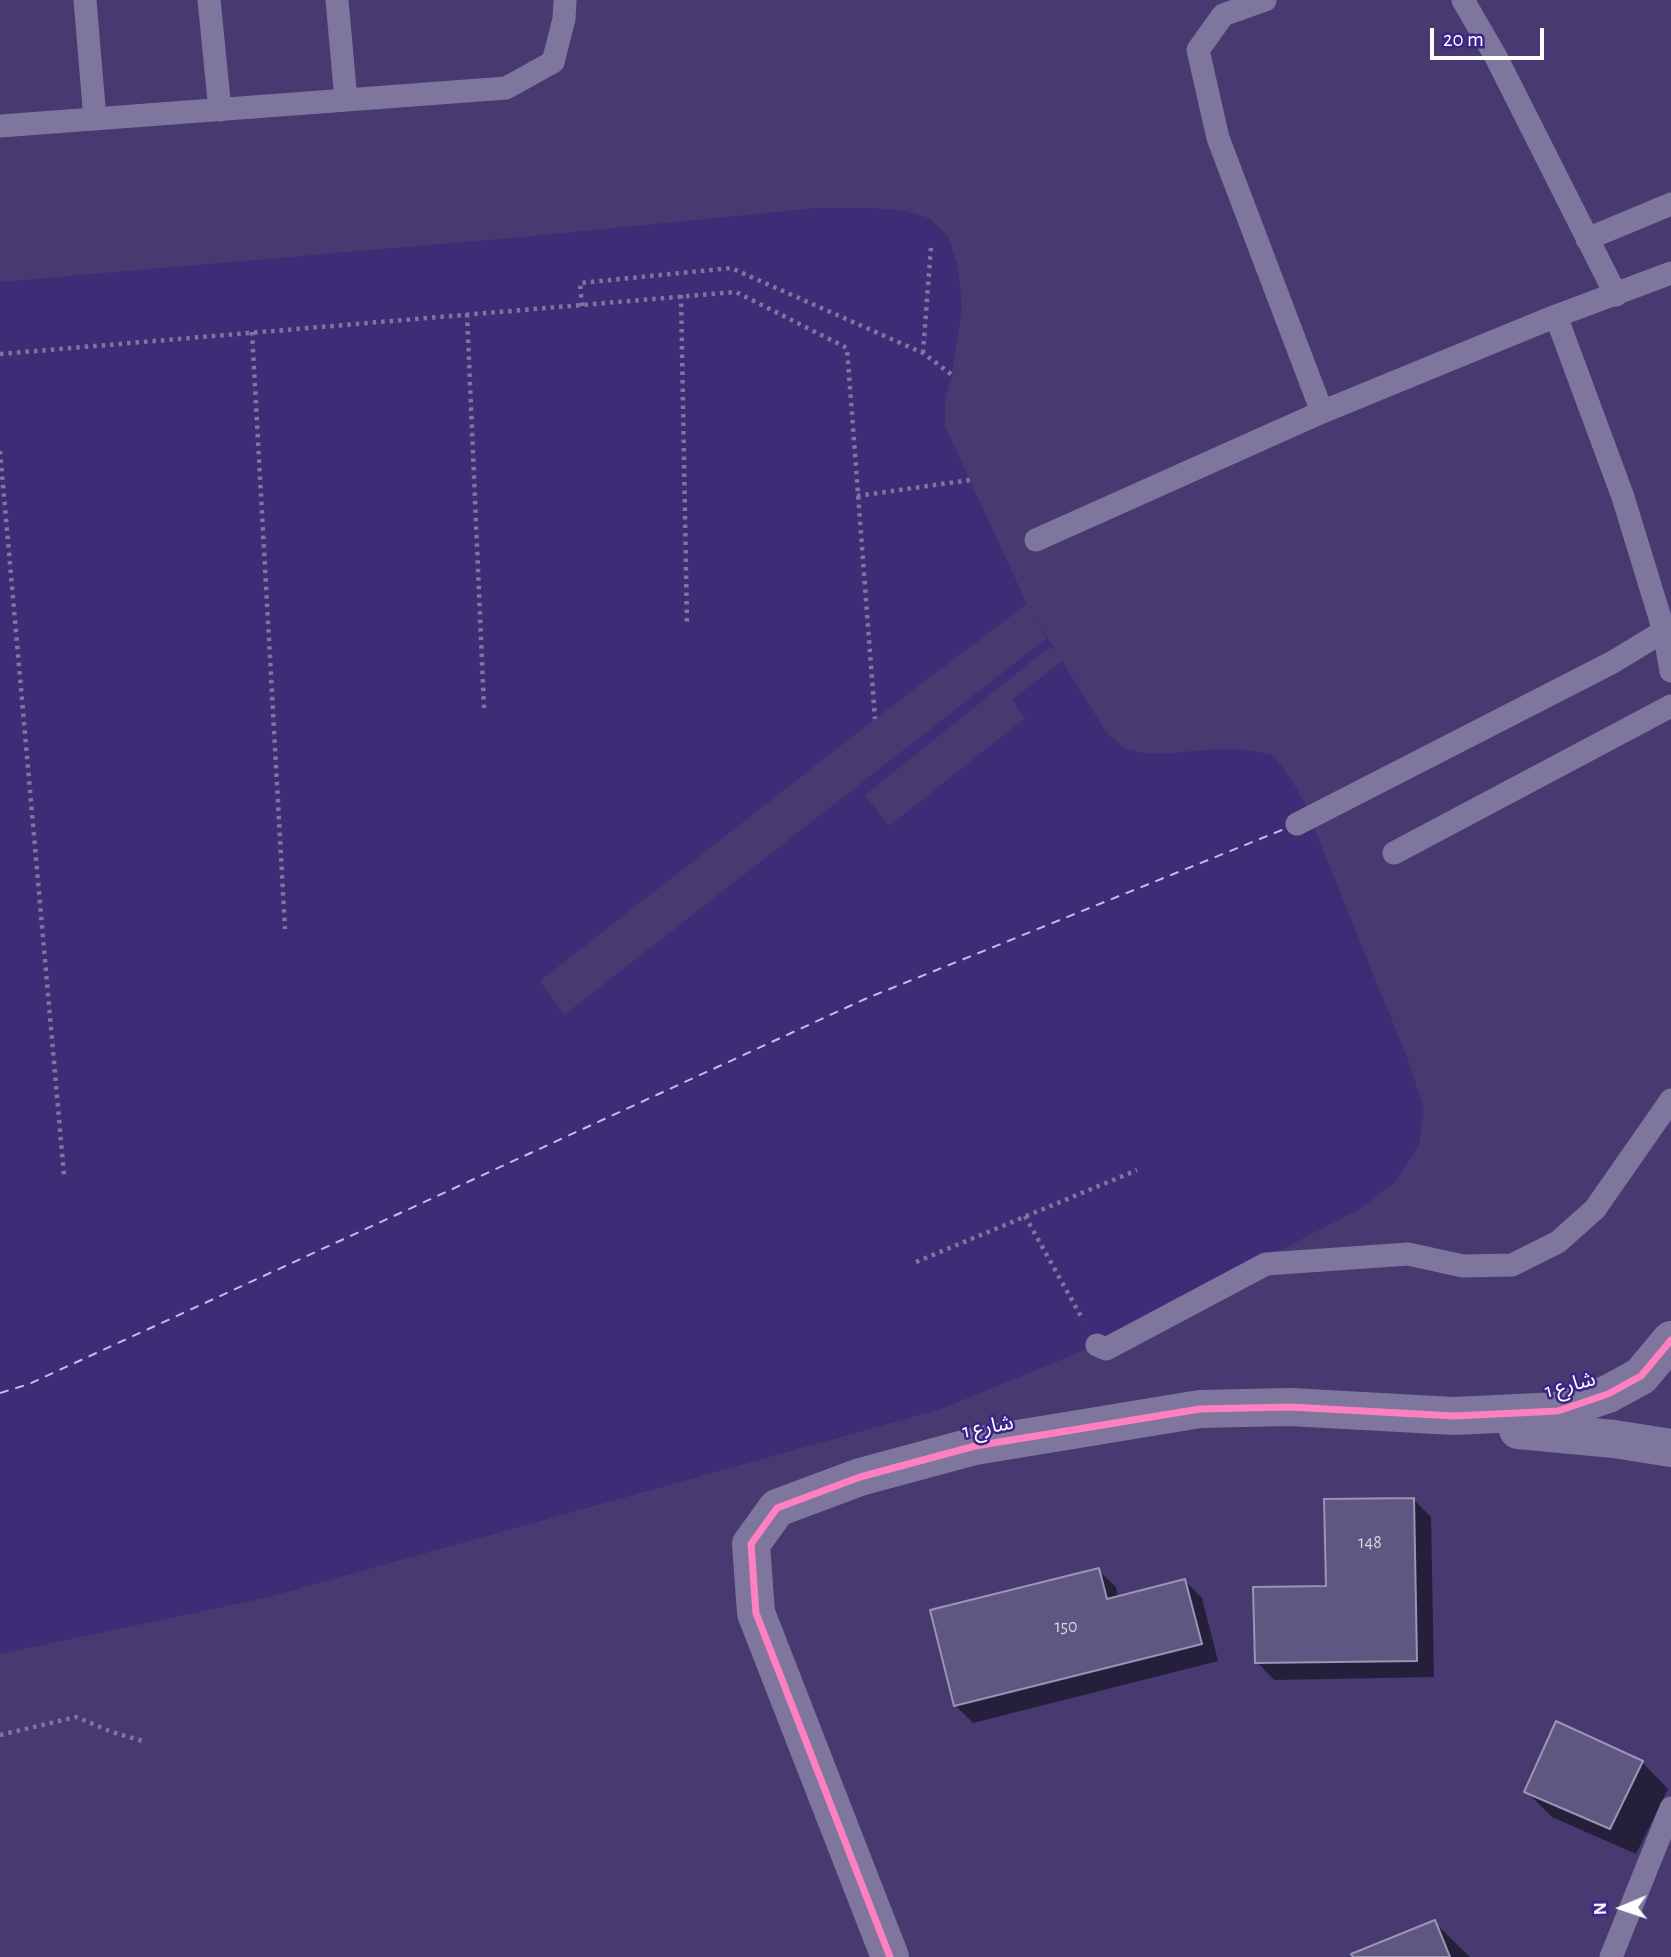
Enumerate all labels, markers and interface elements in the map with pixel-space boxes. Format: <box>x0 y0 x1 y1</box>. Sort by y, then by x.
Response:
scale bar <box>1433 14 1547 58</box>
text: 20 m <box>1443 29 1484 50</box>
street label: شارع 1 <box>1542 1366 1598 1404</box>
street label: شارع 1 <box>960 1410 1016 1444</box>
house number: 148 <box>1358 1532 1382 1554</box>
house number: 150 <box>1054 1616 1078 1638</box>
north arrow <box>1587 1873 1657 1943</box>
text: N <box>1591 1902 1610 1916</box>

